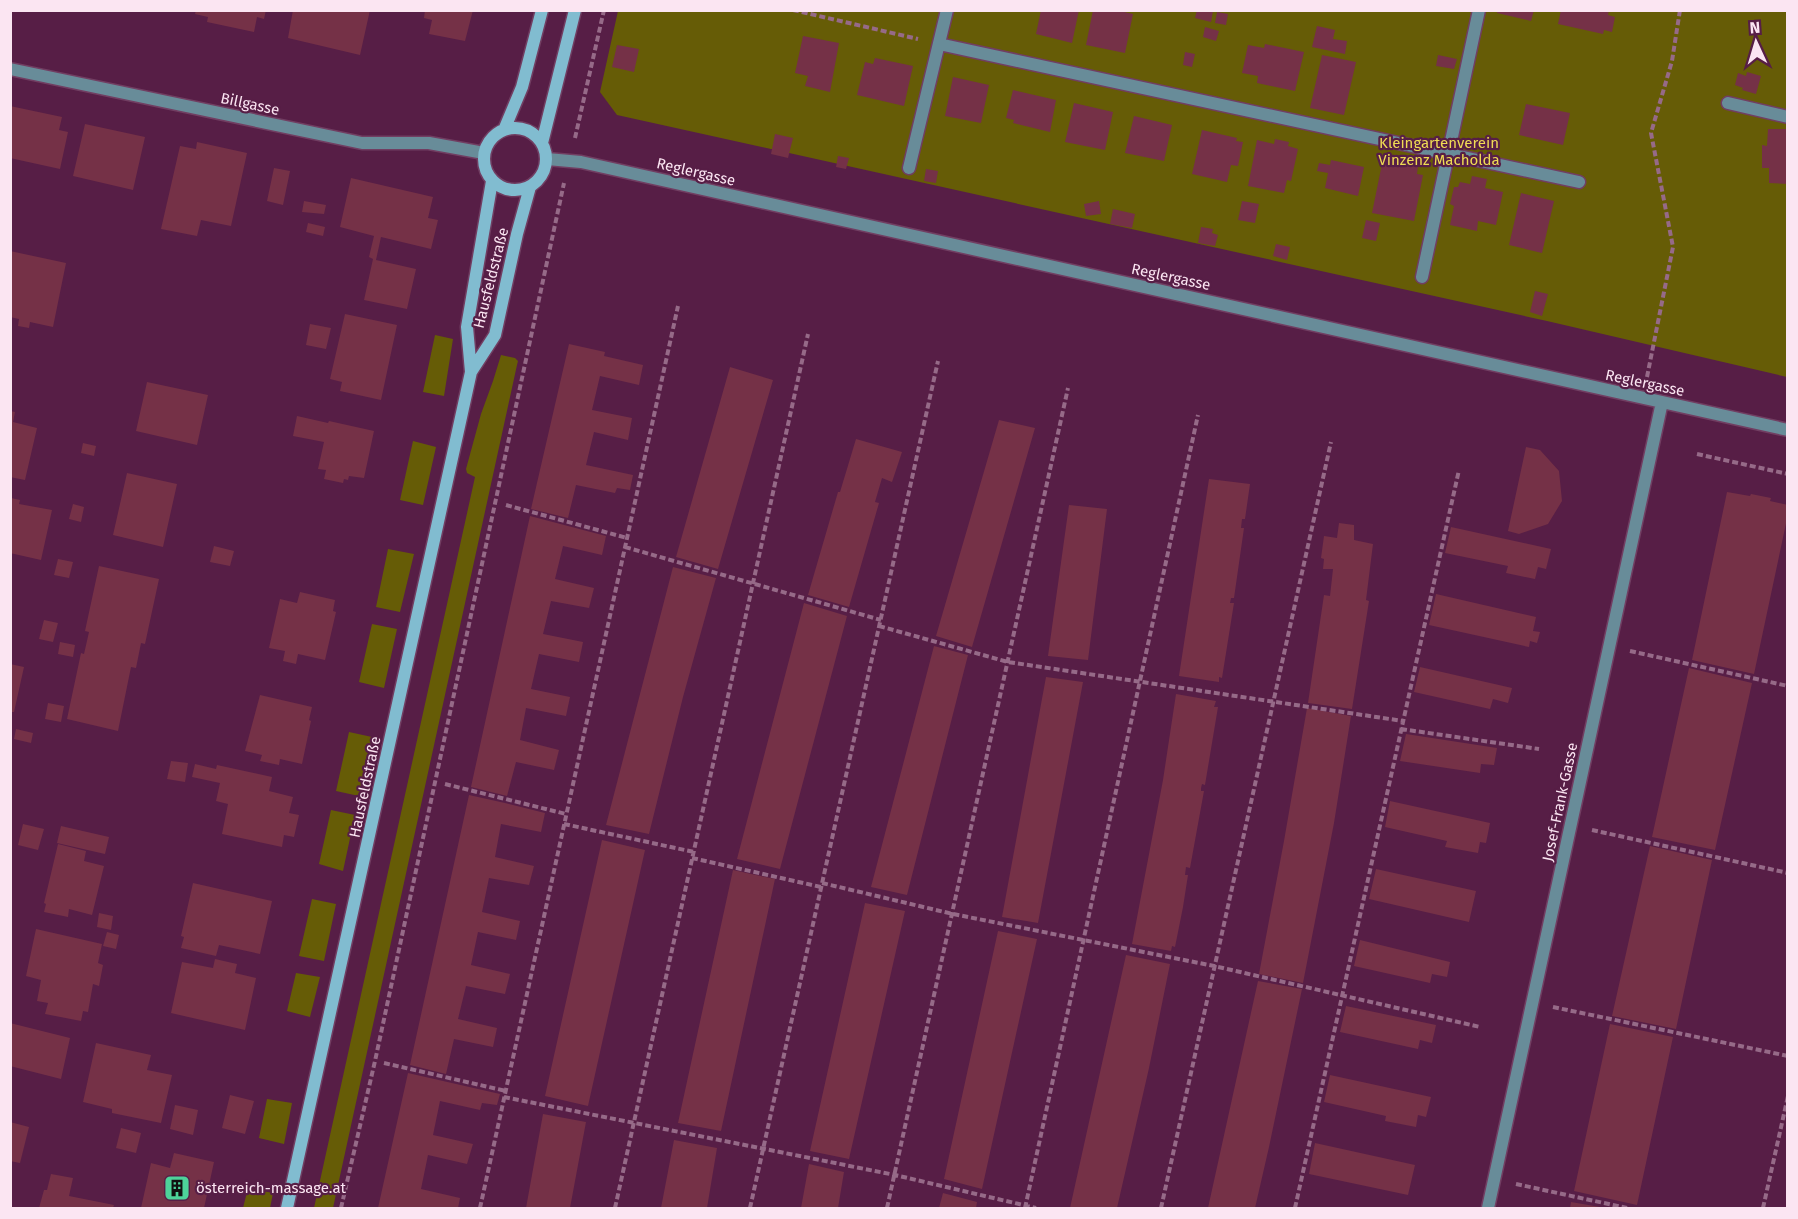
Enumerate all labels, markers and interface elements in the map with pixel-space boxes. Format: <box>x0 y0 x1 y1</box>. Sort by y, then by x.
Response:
north arrow <box>1726 12 1786 72</box>
text: N <box>1749 18 1761 37</box>
street label: Billgasse <box>219 89 281 119</box>
park label: Kleingartenverein Vinzenz Macholda <box>1378 134 1500 169</box>
street label: Reglergasse <box>655 154 737 190</box>
street label: Hausfeldstraße <box>470 226 512 330</box>
street label: Reglergasse <box>1130 260 1212 294</box>
street label: Reglergasse <box>1604 366 1686 400</box>
street label: Hausfeldstraße <box>345 735 385 839</box>
street label: Josef-Frank-Gasse <box>1539 741 1581 863</box>
building icon: österreich-massage.at <box>162 1173 192 1203</box>
place label: österreich-massage.at <box>196 1179 347 1197</box>

